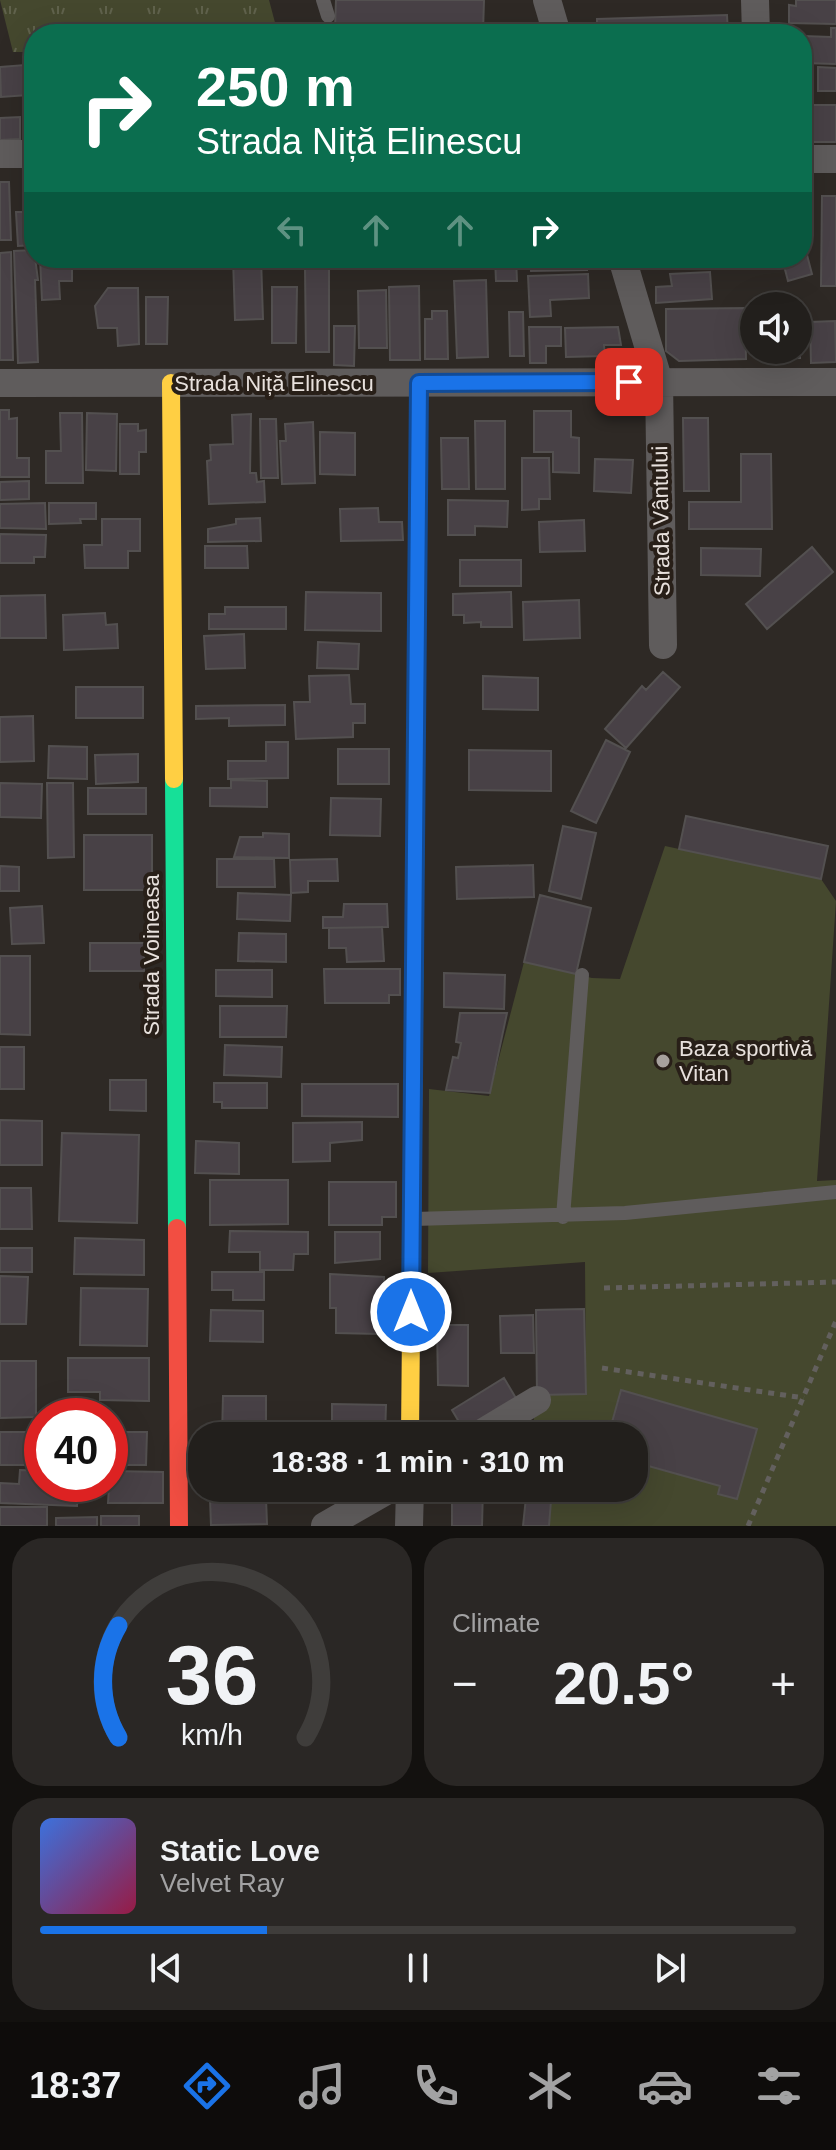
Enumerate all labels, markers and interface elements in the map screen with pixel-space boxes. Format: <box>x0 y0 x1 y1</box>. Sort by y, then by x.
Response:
text: 250 m <box>196 55 355 118</box>
icon: right <box>64 56 168 160</box>
text: Strada Niță Elinescu <box>196 121 522 162</box>
icon: left <box>270 208 314 252</box>
icon: ahead <box>354 208 398 252</box>
icon: ahead <box>438 208 482 252</box>
icon: right <box>522 208 566 252</box>
map controls <box>740 292 812 364</box>
button: sound <box>740 292 812 364</box>
pin <box>595 348 663 416</box>
icon: arrive <box>607 360 651 404</box>
street label: Strada Niță Elinescu <box>174 371 374 396</box>
street label: Strada Vântului <box>647 446 675 596</box>
street label: Strada Voineasa <box>139 874 164 1036</box>
place label: Baza sportivă Vitan <box>679 1036 813 1086</box>
marker: Baza sportivă Vitan <box>654 1052 672 1070</box>
position arrow <box>369 1270 453 1354</box>
speed limit sign: 40 <box>24 1398 128 1502</box>
text: 18:38 · 1 min · 310 m <box>271 1445 565 1478</box>
text: Climate <box>452 1608 540 1638</box>
text: 36 <box>166 1629 258 1722</box>
text: 20.5° <box>554 1650 694 1717</box>
text: − <box>452 1659 478 1708</box>
text: + <box>770 1659 796 1708</box>
text: km/h <box>181 1719 243 1751</box>
text: Static Love <box>160 1834 320 1867</box>
text: Velvet Ray <box>160 1868 284 1898</box>
icon: previous <box>144 1946 188 1990</box>
icon: pause <box>396 1946 440 1990</box>
icon: next <box>648 1946 692 1990</box>
icon: directions <box>179 2058 235 2114</box>
icon: music <box>294 2058 350 2114</box>
icon: phone <box>408 2058 464 2114</box>
icon: climate <box>522 2058 578 2114</box>
icon: car <box>637 2058 693 2114</box>
icon: filters <box>751 2058 807 2114</box>
text: 18:37 <box>29 2065 121 2106</box>

